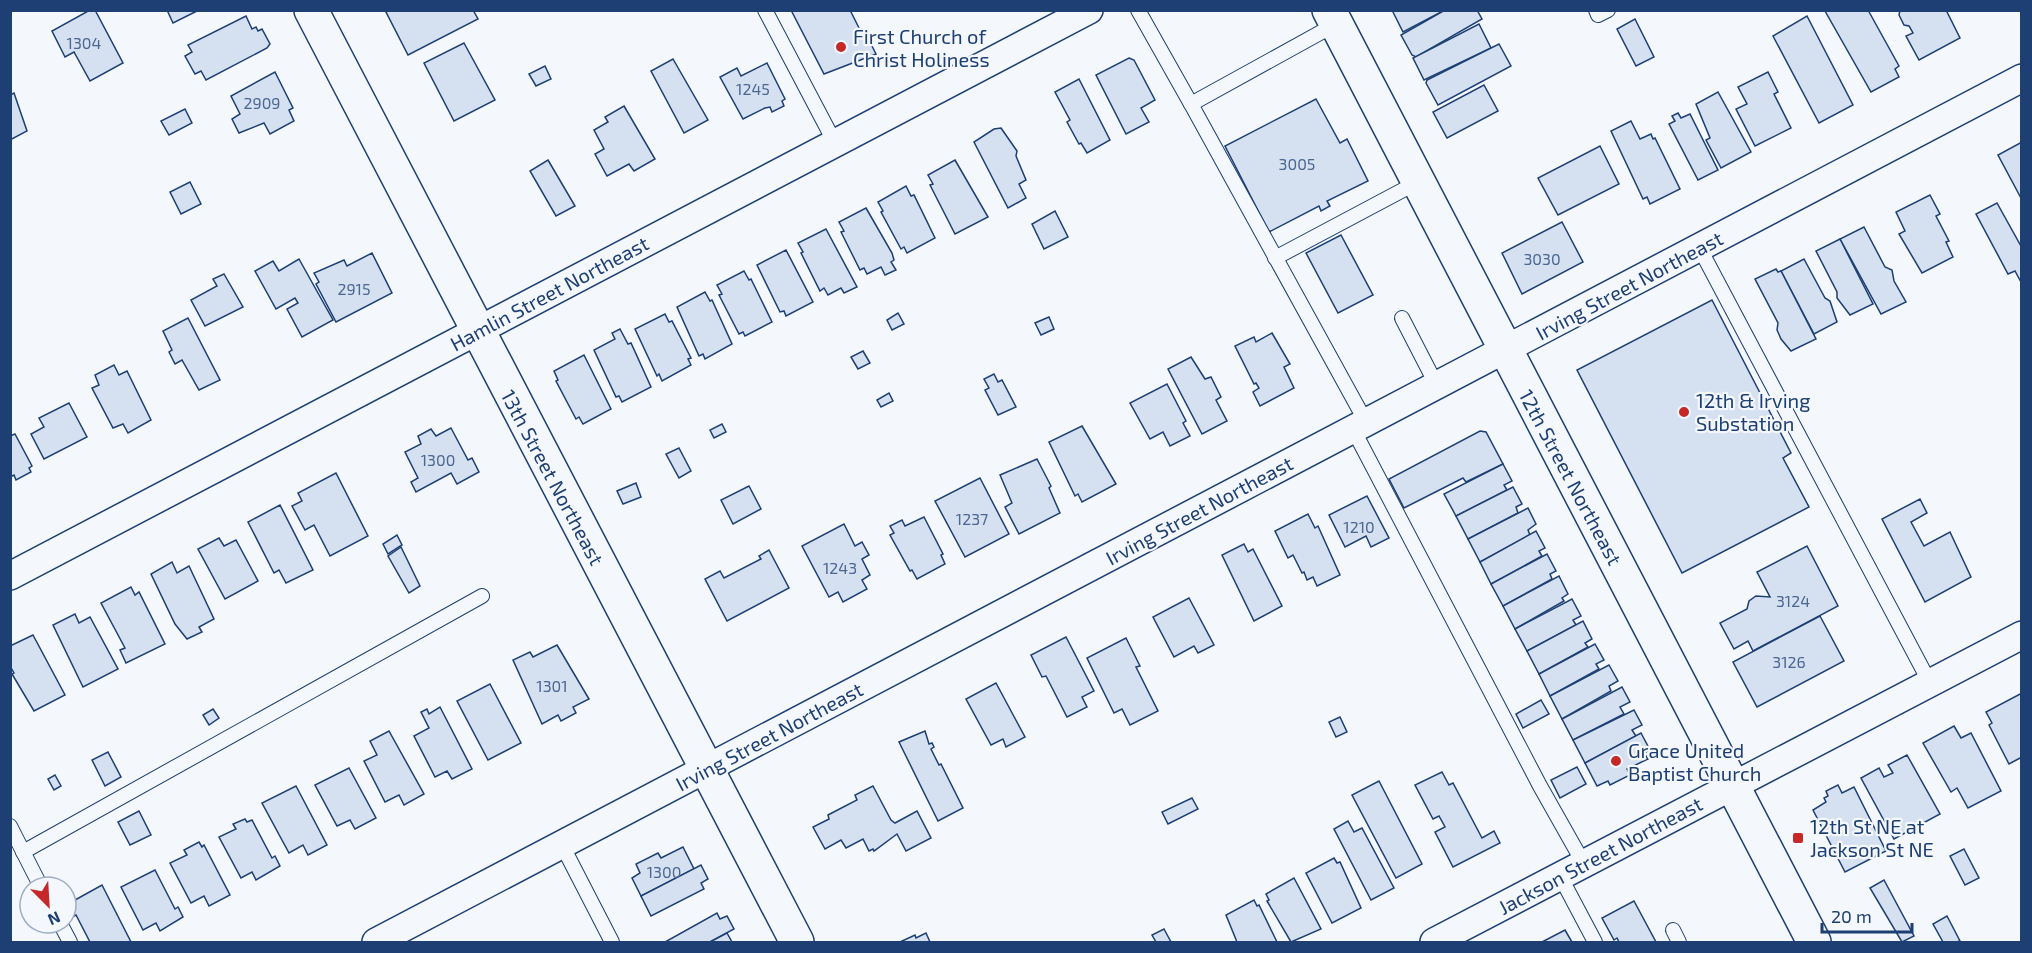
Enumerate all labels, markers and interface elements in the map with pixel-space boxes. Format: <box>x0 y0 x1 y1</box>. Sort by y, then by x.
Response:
place label: First Church of Christ Holiness <box>853 24 990 71</box>
house number: 1304 <box>67 33 102 52</box>
marker: First Church of Christ Holiness <box>834 40 848 54</box>
house number: 1245 <box>736 79 770 98</box>
house number: 2909 <box>244 93 280 112</box>
house number: 3005 <box>1279 154 1315 173</box>
street label: Irving Street Northeast <box>1531 225 1727 344</box>
street label: Hamlin Street Northeast <box>446 230 653 355</box>
house number: 3030 <box>1523 249 1561 268</box>
house number: 2915 <box>337 279 371 298</box>
street label: 13th Street Northeast <box>497 385 610 569</box>
street label: 12th Street Northeast <box>1515 385 1628 569</box>
place label: 12th & Irving Substation <box>1696 388 1810 435</box>
marker: 12th & Irving Substation <box>1677 405 1691 419</box>
house number: 1300 <box>421 450 455 469</box>
street label: Irving Street Northeast <box>1101 450 1297 569</box>
house number: 1237 <box>956 509 988 528</box>
house number: 1210 <box>1343 517 1375 536</box>
house number: 1243 <box>823 558 857 577</box>
house number: 3124 <box>1776 591 1810 610</box>
house number: 3126 <box>1772 652 1806 671</box>
house number: 1301 <box>536 676 568 695</box>
street label: Irving Street Northeast <box>671 676 867 795</box>
place label: Grace United Baptist Church <box>1628 738 1761 785</box>
marker: Grace United Baptist Church <box>1609 754 1623 768</box>
street label: Jackson Street Northeast <box>1494 791 1706 919</box>
place label: 12th St NE at Jackson St NE <box>1810 814 1934 861</box>
marker: 12th St NE at Jackson St NE <box>1791 831 1805 845</box>
house number: 1300 <box>647 862 681 881</box>
north arrow <box>18 875 78 935</box>
scale bar <box>1822 896 1912 934</box>
text: 20 m <box>1831 905 1872 927</box>
text: N <box>45 908 63 930</box>

